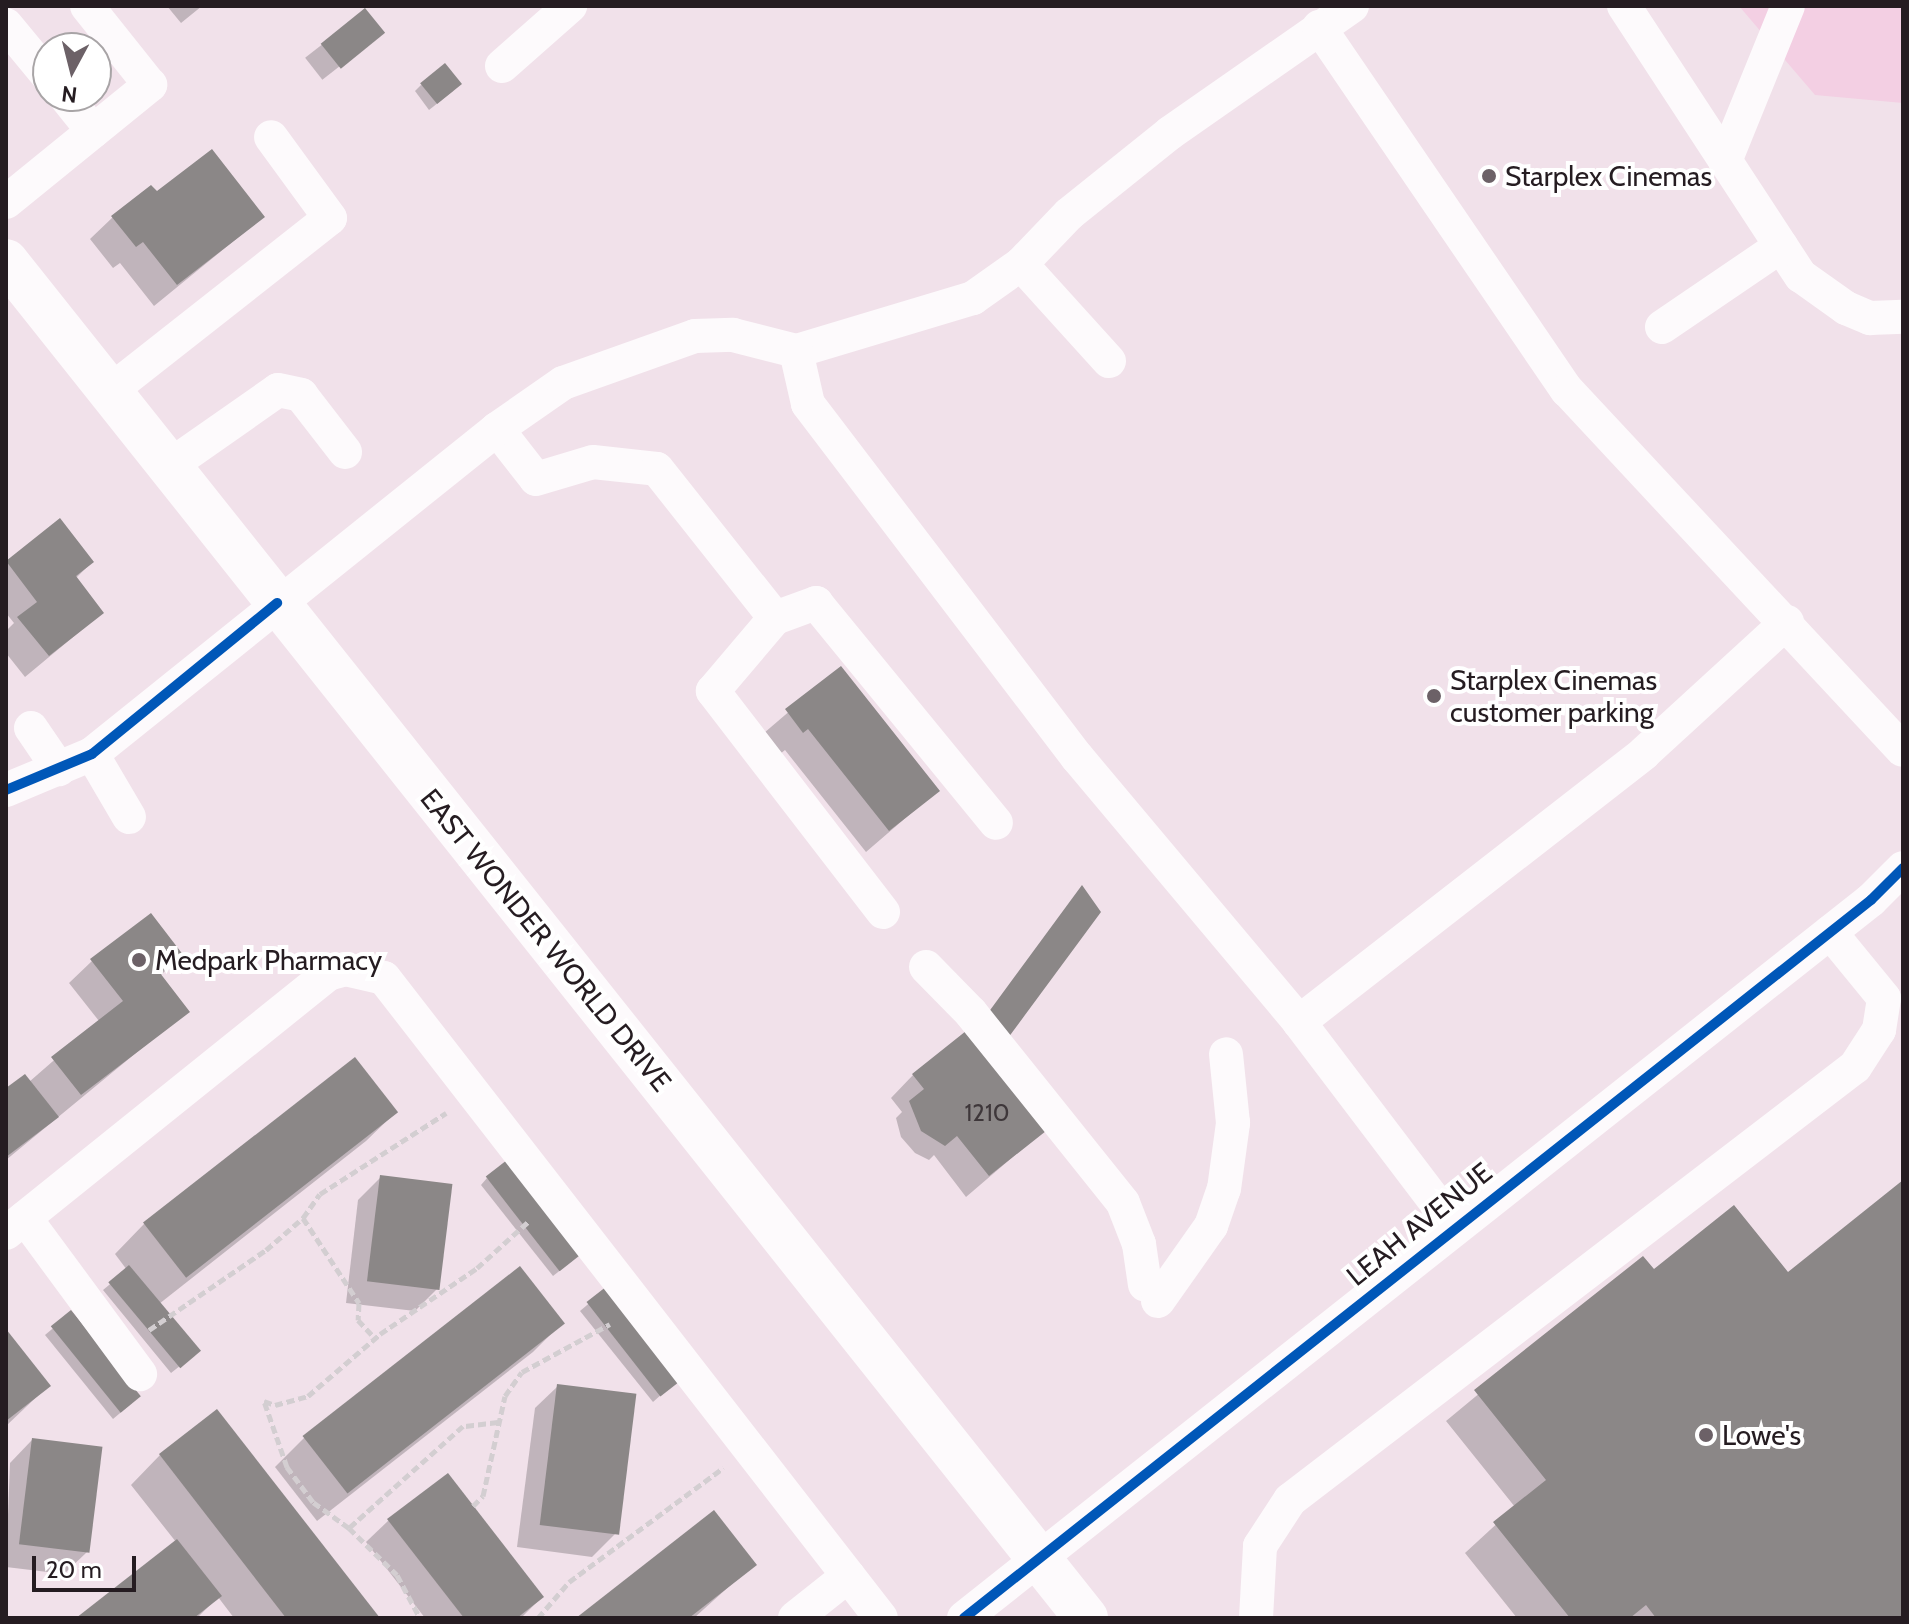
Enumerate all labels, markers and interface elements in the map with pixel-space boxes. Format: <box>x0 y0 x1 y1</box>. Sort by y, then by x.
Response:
north arrow <box>32 32 112 112</box>
text: N <box>60 80 79 109</box>
place label: Starplex Cinemas <box>1505 159 1712 193</box>
marker: Starplex Cinemas <box>1480 167 1498 185</box>
place label: Starplex Cinemas customer parking <box>1450 663 1657 729</box>
marker: Starplex Cinemas customer parking <box>1425 687 1443 705</box>
street label: EAST WONDER WORLD DRIVE <box>414 782 678 1098</box>
place label: Medpark Pharmacy <box>155 943 382 977</box>
marker: Medpark Pharmacy <box>130 951 148 969</box>
house number: 1210 <box>965 1099 1009 1127</box>
street label: LEAH AVENUE <box>1340 1155 1498 1293</box>
place label: Lowe's <box>1722 1418 1801 1452</box>
marker: Lowe's <box>1697 1426 1715 1444</box>
scale bar <box>36 1540 140 1590</box>
text: 20 m <box>46 1555 102 1584</box>

